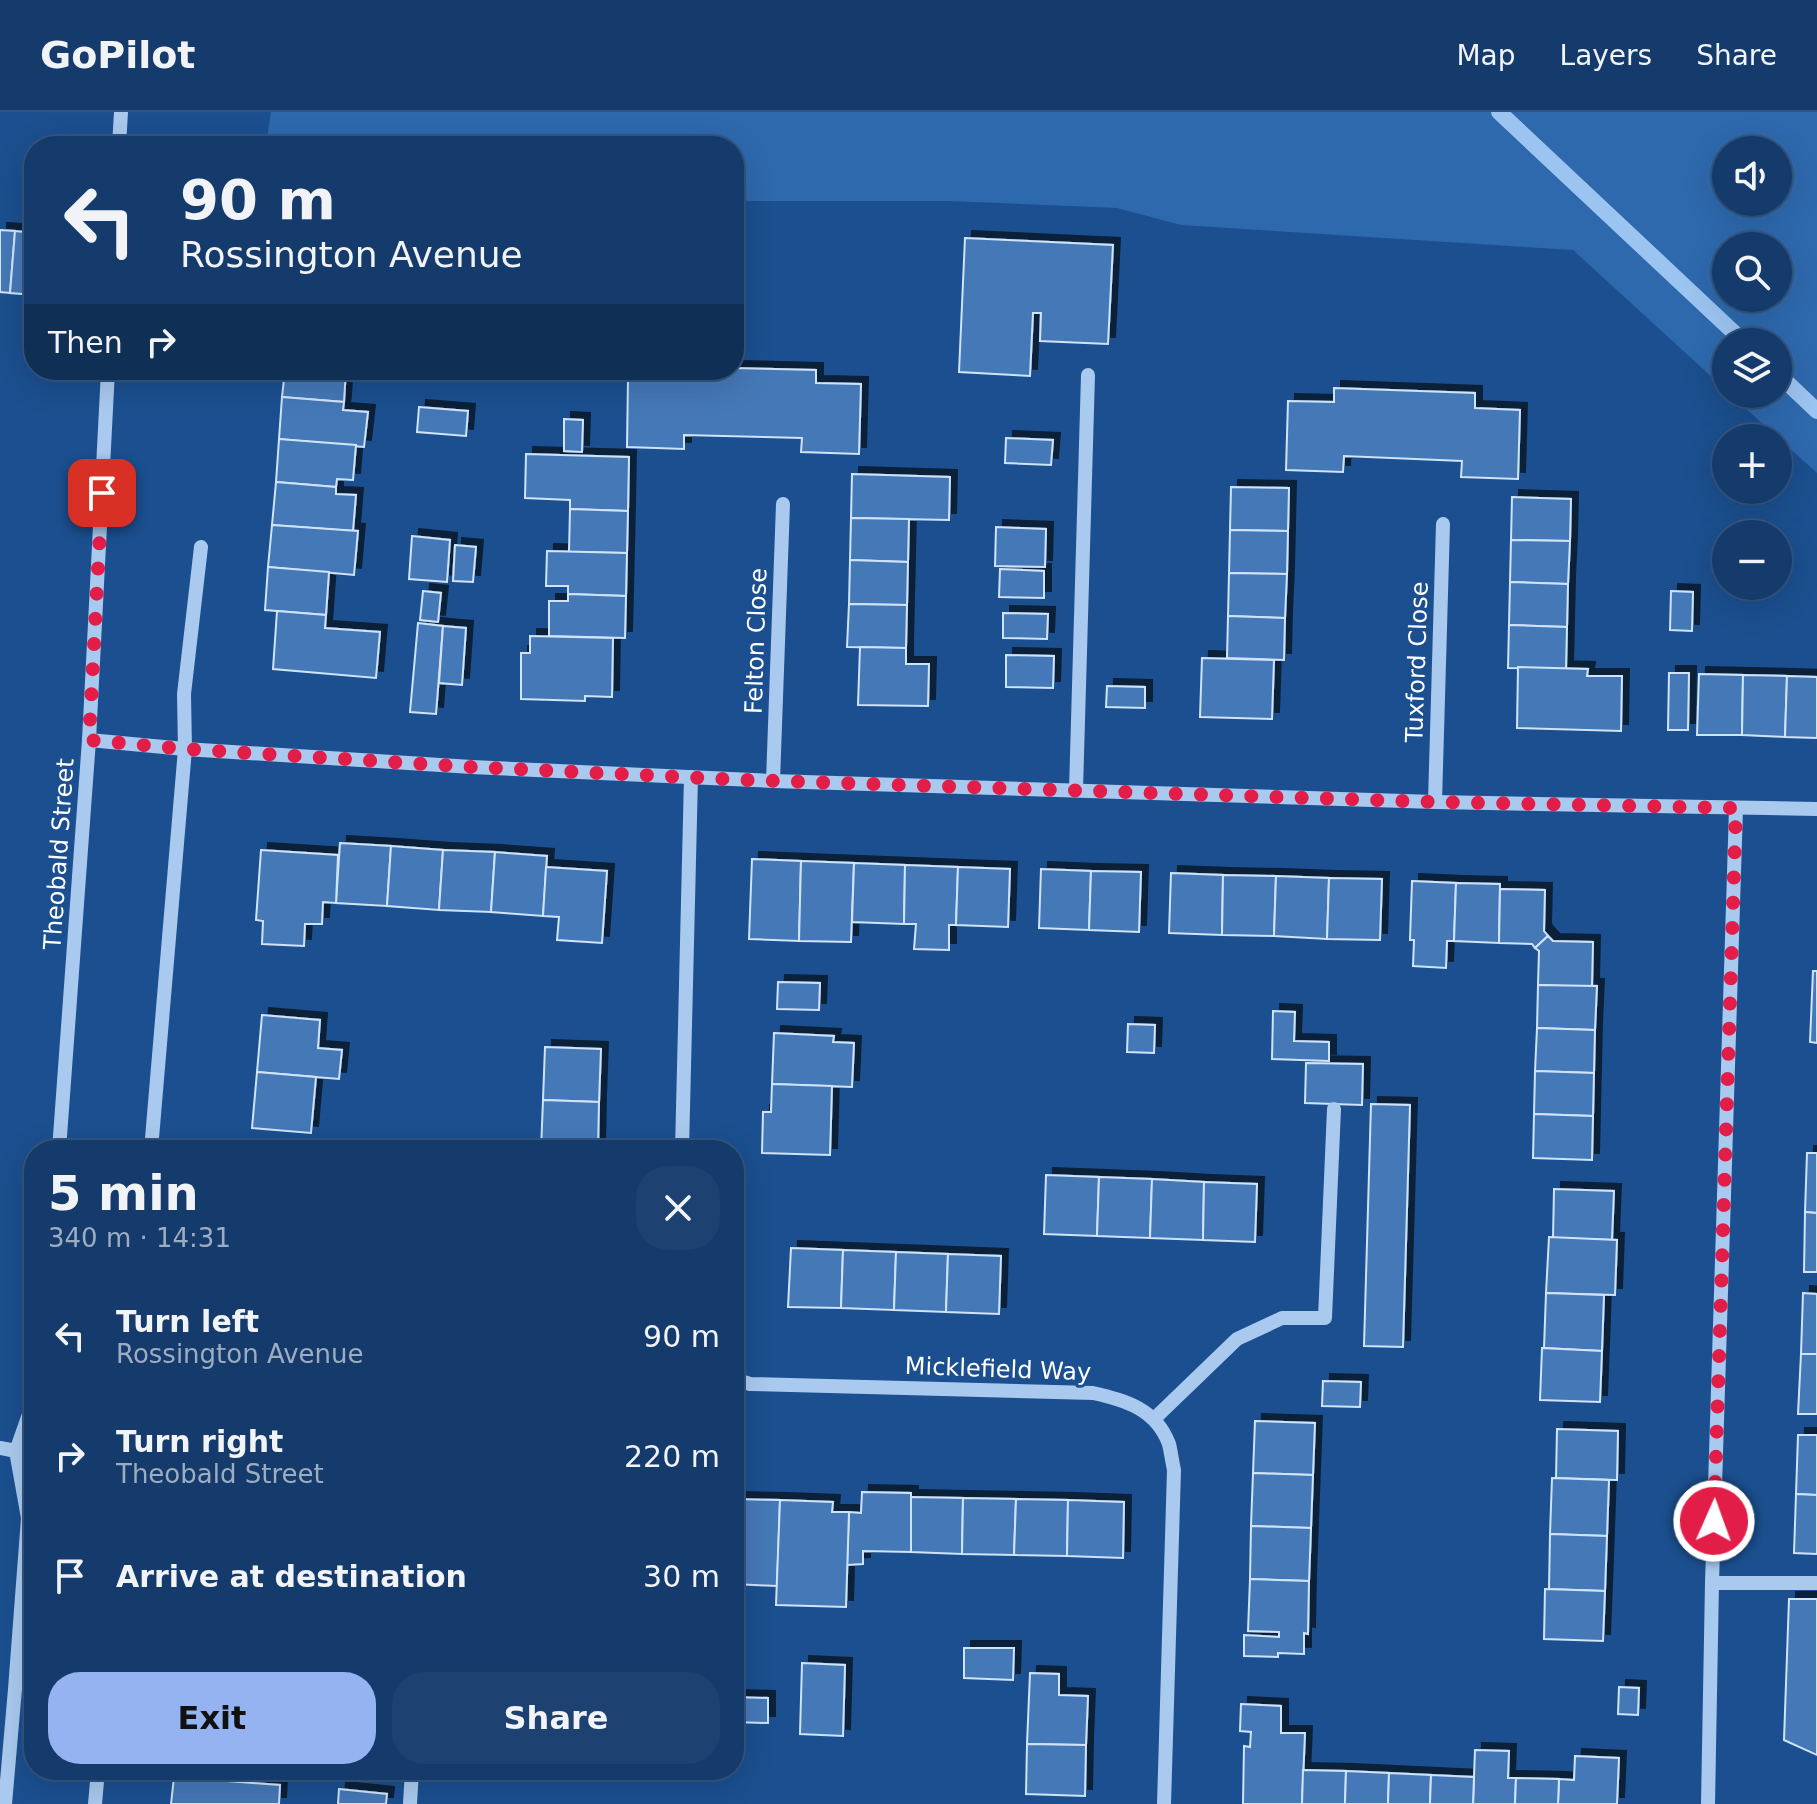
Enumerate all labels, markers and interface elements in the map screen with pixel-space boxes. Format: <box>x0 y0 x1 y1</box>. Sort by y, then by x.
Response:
text: GoPilot <box>40 33 195 77</box>
text: Map <box>1456 39 1516 72</box>
text: Layers <box>1560 39 1652 72</box>
text: Share <box>1696 39 1777 72</box>
map controls <box>1712 136 1792 600</box>
button: sound <box>1712 136 1792 216</box>
text: 90 m <box>180 167 336 232</box>
icon: left <box>48 168 152 272</box>
button: search <box>1712 232 1792 312</box>
text: Rossington Avenue <box>180 234 523 275</box>
icon: right <box>139 320 183 364</box>
text: Then <box>48 325 123 360</box>
button: layers <box>1712 328 1792 408</box>
button: + <box>1712 424 1792 504</box>
pin <box>68 459 136 527</box>
icon: arrive <box>80 471 124 515</box>
button: − <box>1712 520 1792 600</box>
street label: Felton Close <box>739 567 773 715</box>
street label: Tuxford Close <box>1400 581 1434 744</box>
street label: Theobald Street <box>38 757 80 952</box>
text: 5 min <box>48 1165 199 1221</box>
button: close <box>636 1166 720 1250</box>
text: 340 m · 14:31 <box>48 1223 231 1253</box>
text: Turn left <box>116 1304 259 1339</box>
icon: left <box>48 1314 92 1358</box>
text: 90 m <box>643 1319 720 1354</box>
text: Rossington Avenue <box>116 1339 364 1369</box>
street label: Micklefield Way <box>904 1352 1092 1386</box>
text: Turn right <box>116 1424 283 1459</box>
icon: right <box>48 1434 92 1478</box>
text: 220 m <box>624 1439 720 1474</box>
text: Theobald Street <box>116 1459 324 1489</box>
position arrow <box>1672 1479 1756 1563</box>
icon: arrive <box>48 1554 92 1598</box>
text: Arrive at destination <box>116 1559 467 1594</box>
text: 30 m <box>643 1559 720 1594</box>
button: Exit <box>48 1672 376 1764</box>
button: Share <box>392 1672 720 1764</box>

